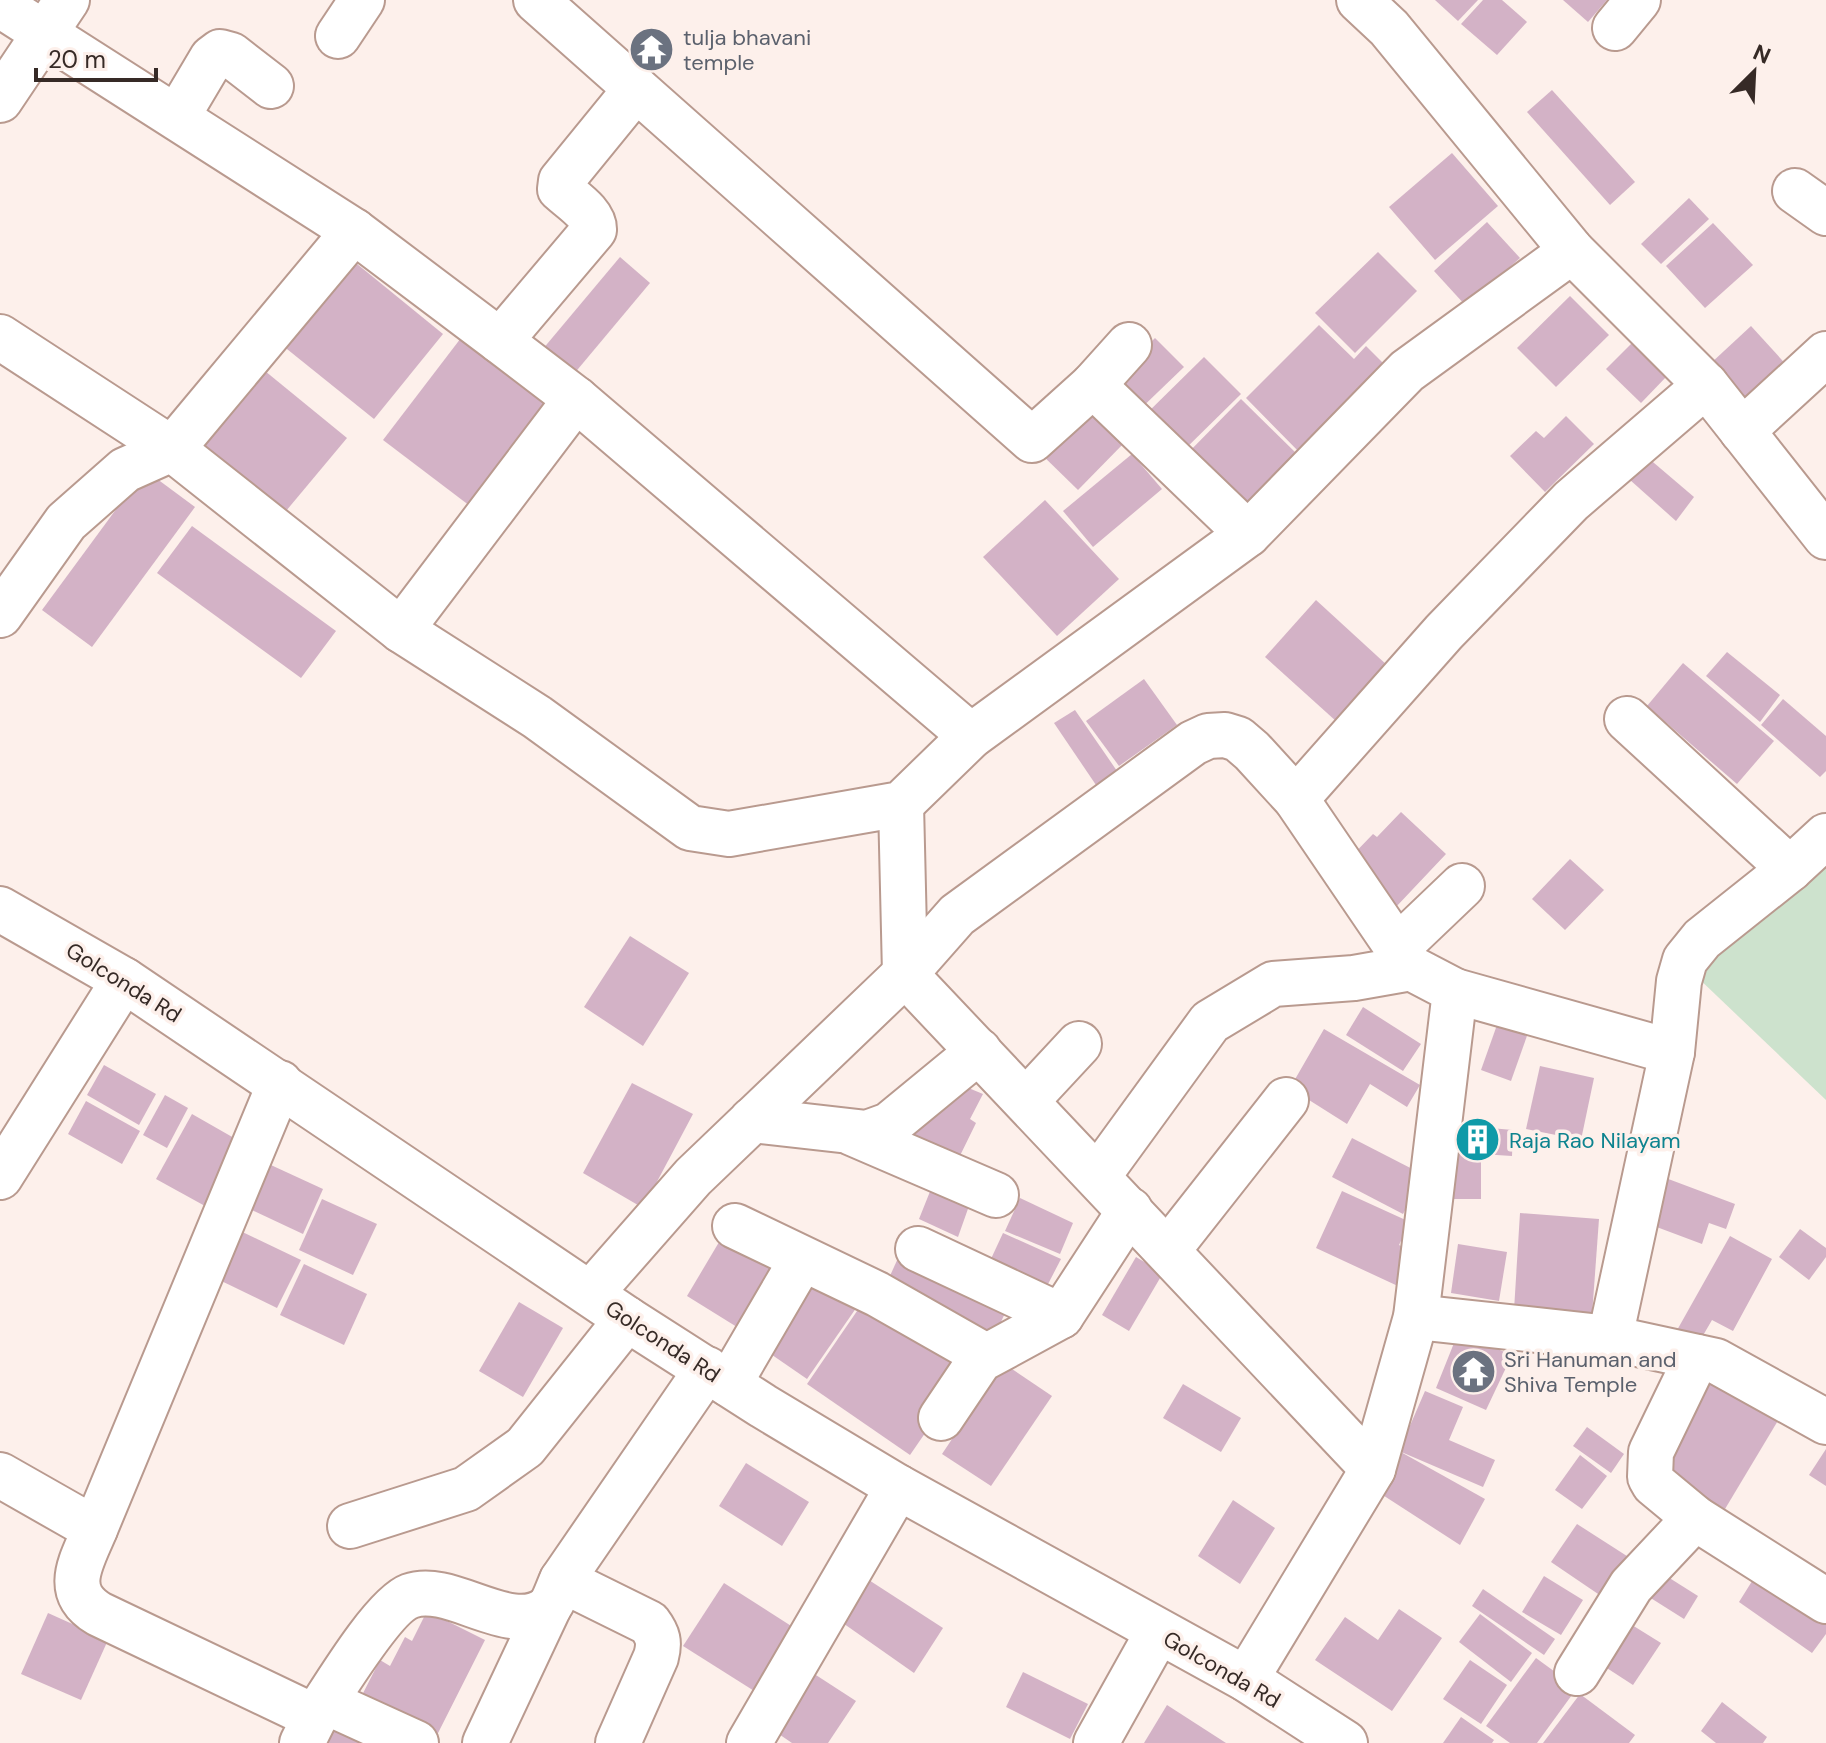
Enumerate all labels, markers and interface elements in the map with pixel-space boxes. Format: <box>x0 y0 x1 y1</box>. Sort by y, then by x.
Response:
place label: tulja bhavani temple <box>683 23 811 77</box>
temple icon: tulja bhavani temple <box>628 26 676 74</box>
scale bar <box>36 32 156 82</box>
north arrow <box>1714 32 1794 112</box>
text: N <box>1749 38 1775 71</box>
text: 20 m <box>48 44 106 75</box>
street label: Golconda Rd <box>61 935 187 1029</box>
building icon: Raja Rao Nilayam <box>1454 1116 1502 1164</box>
place label: Raja Rao Nilayam <box>1509 1126 1681 1155</box>
street label: Golconda Rd <box>600 1294 725 1389</box>
place label: Sri Hanuman and Shiva Temple <box>1504 1345 1677 1399</box>
temple icon: Sri Hanuman and Shiva Temple <box>1449 1348 1497 1396</box>
street label: Golconda Rd <box>1158 1624 1286 1715</box>

